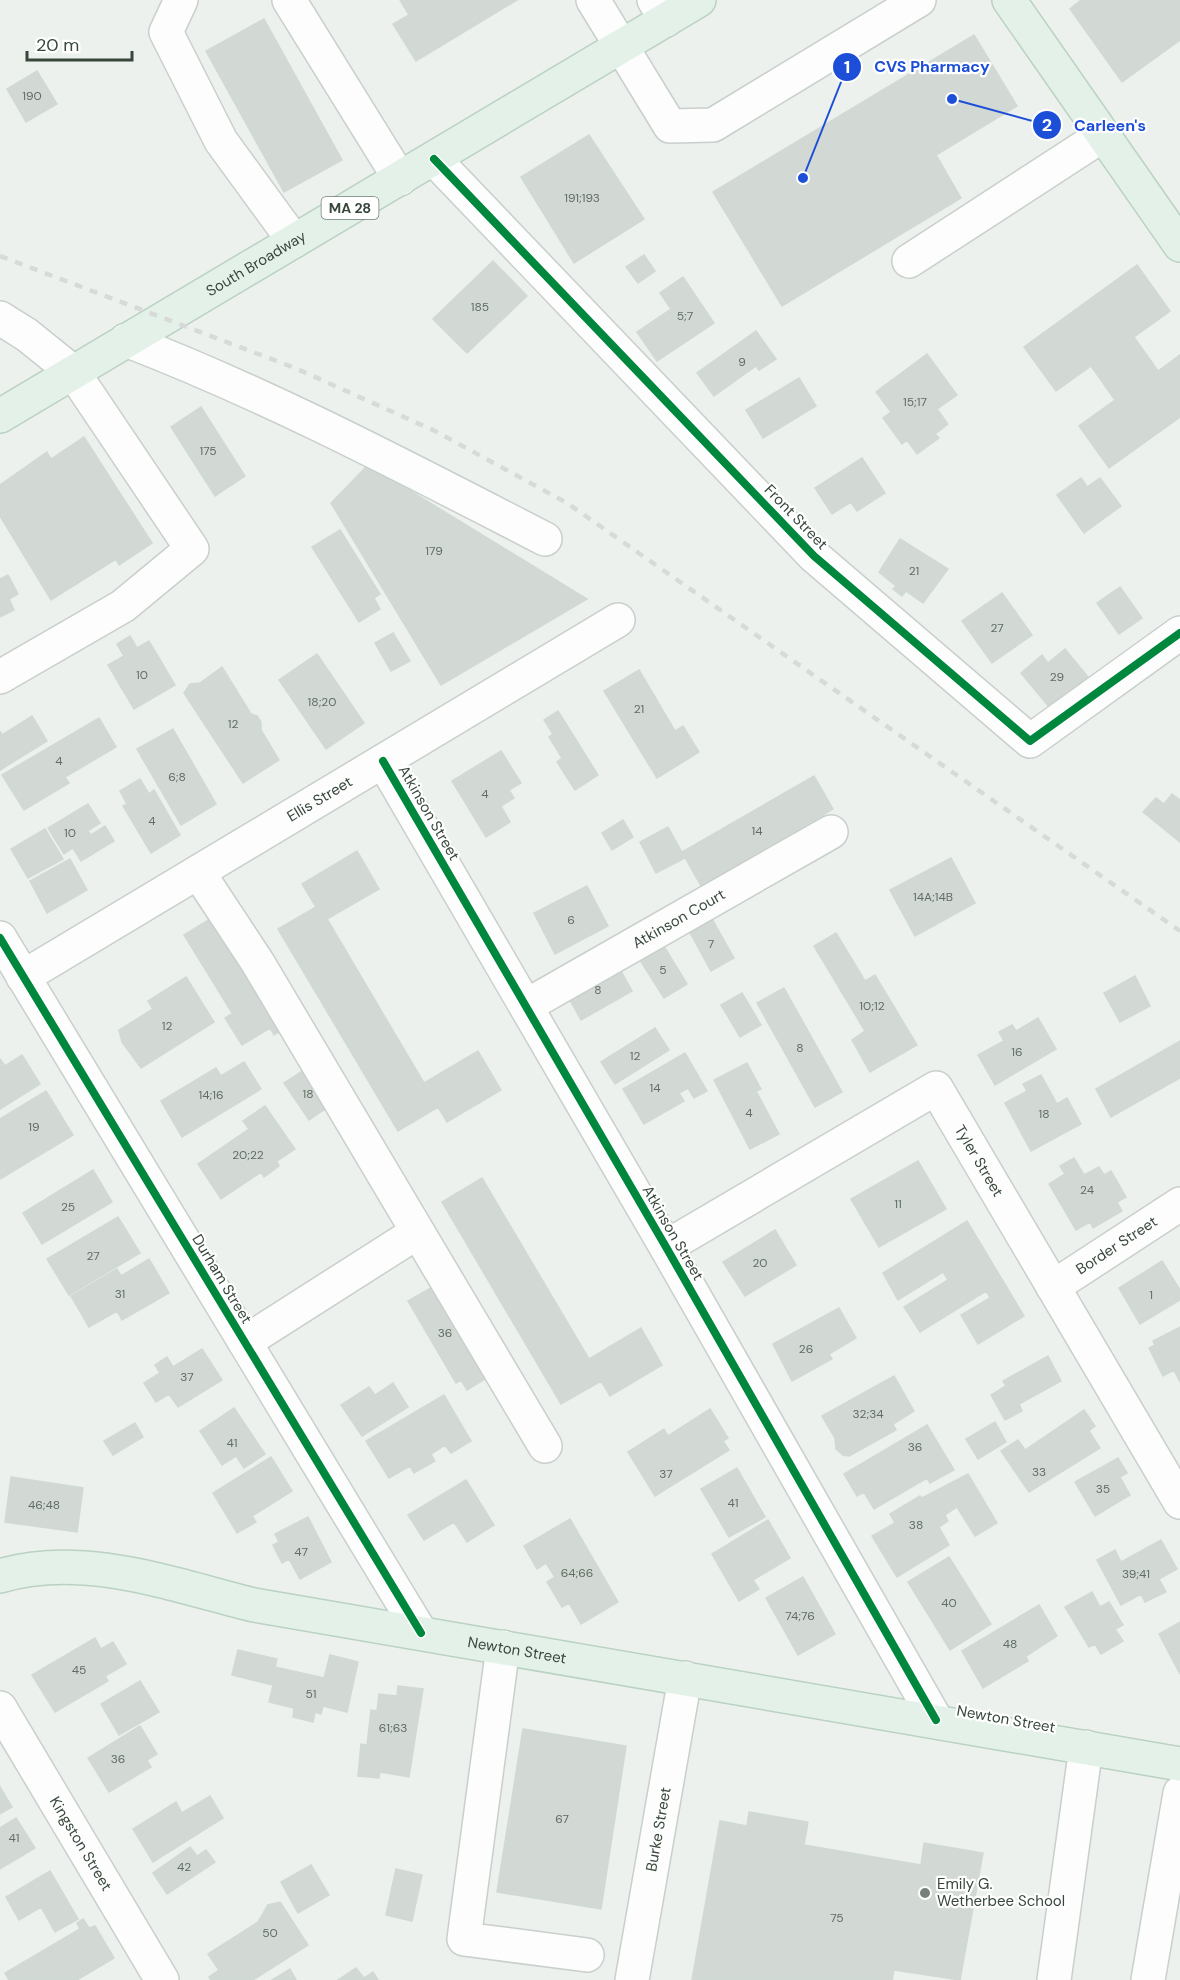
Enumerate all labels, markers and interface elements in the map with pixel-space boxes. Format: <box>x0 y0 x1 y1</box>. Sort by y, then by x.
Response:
scale bar <box>27 24 132 62</box>
text: 20 m <box>36 33 79 57</box>
callout: CVS Pharmacy <box>832 50 1002 84</box>
text: 1 <box>844 55 850 79</box>
text: CVS Pharmacy <box>874 56 990 77</box>
house number: 190 <box>22 88 42 104</box>
callout: Carleen's <box>1032 108 1158 142</box>
text: 2 <box>1042 113 1052 137</box>
text: Carleen's <box>1074 115 1146 136</box>
house number: 191;193 <box>564 190 600 206</box>
road number: MA 28 <box>322 197 378 219</box>
street label: South Broadway <box>202 226 310 301</box>
house number: 185 <box>471 299 489 315</box>
house number: 5;7 <box>677 308 693 324</box>
house number: 9 <box>738 354 746 370</box>
house number: 15;17 <box>903 394 927 410</box>
house number: 175 <box>199 443 217 459</box>
street label: Front Street <box>760 480 832 554</box>
house number: 179 <box>425 543 443 559</box>
house number: 21 <box>909 563 919 579</box>
house number: 27 <box>990 620 1004 636</box>
house number: 10 <box>136 667 148 683</box>
house number: 29 <box>1050 669 1064 685</box>
house number: 18;20 <box>308 694 336 710</box>
house number: 21 <box>634 701 644 717</box>
house number: 12 <box>228 716 238 732</box>
house number: 4 <box>55 753 63 769</box>
street label: Atkinson Street <box>394 762 464 864</box>
house number: 6;8 <box>168 769 186 785</box>
street label: Ellis Street <box>283 772 356 826</box>
house number: 4 <box>481 786 489 802</box>
house number: 4 <box>148 813 156 829</box>
house number: 14 <box>751 823 763 839</box>
house number: 10 <box>64 825 76 841</box>
street label: Atkinson Court <box>629 884 729 953</box>
house number: 14A;14B <box>913 889 953 905</box>
house number: 6 <box>567 912 575 928</box>
house number: 7 <box>708 936 714 952</box>
house number: 5 <box>659 962 667 978</box>
house number: 8 <box>594 982 602 998</box>
house number: 10;12 <box>859 998 885 1014</box>
house number: 12 <box>162 1018 172 1034</box>
house number: 8 <box>796 1040 804 1056</box>
house number: 16 <box>1011 1044 1023 1060</box>
house number: 12 <box>630 1048 640 1064</box>
house number: 14 <box>649 1080 661 1096</box>
house number: 18 <box>302 1086 314 1102</box>
house number: 14;16 <box>198 1087 224 1103</box>
house number: 4 <box>745 1105 753 1121</box>
house number: 18 <box>1038 1106 1050 1122</box>
house number: 19 <box>28 1119 40 1135</box>
street label: Tyler Street <box>950 1121 1008 1201</box>
house number: 20;22 <box>232 1147 264 1163</box>
street label: Atkinson Street <box>638 1182 708 1284</box>
house number: 24 <box>1080 1182 1094 1198</box>
house number: 11 <box>894 1196 902 1212</box>
house number: 25 <box>61 1199 75 1215</box>
street label: Border Street <box>1072 1211 1161 1279</box>
street label: Durham Street <box>187 1231 257 1328</box>
house number: 27 <box>86 1248 100 1264</box>
house number: 20 <box>752 1255 768 1271</box>
house number: 31 <box>115 1286 125 1302</box>
house number: 1 <box>1149 1287 1153 1303</box>
house number: 36 <box>438 1325 452 1341</box>
house number: 26 <box>799 1341 813 1357</box>
house number: 37 <box>180 1369 194 1385</box>
house number: 32;34 <box>852 1406 884 1422</box>
house number: 41 <box>226 1435 238 1451</box>
house number: 36 <box>908 1439 922 1455</box>
house number: 33 <box>1032 1464 1046 1480</box>
house number: 37 <box>659 1466 673 1482</box>
house number: 35 <box>1096 1481 1110 1497</box>
house number: 41 <box>727 1495 739 1511</box>
house number: 46;48 <box>28 1497 60 1513</box>
house number: 38 <box>909 1517 923 1533</box>
house number: 47 <box>294 1544 308 1560</box>
house number: 64;66 <box>561 1565 593 1581</box>
house number: 39;41 <box>1122 1566 1150 1582</box>
house number: 40 <box>941 1595 957 1611</box>
house number: 74;76 <box>785 1608 815 1624</box>
street label: Newton Street <box>466 1632 568 1668</box>
house number: 48 <box>1003 1636 1017 1652</box>
house number: 45 <box>72 1662 86 1678</box>
house number: 51 <box>305 1686 317 1702</box>
street label: Newton Street <box>955 1700 1057 1738</box>
house number: 61;63 <box>379 1720 407 1736</box>
house number: 36 <box>111 1751 125 1767</box>
street label: Burke Street <box>641 1785 676 1873</box>
street label: Kingston Street <box>45 1793 117 1895</box>
house number: 67 <box>555 1811 569 1827</box>
house number: 41 <box>8 1830 20 1846</box>
house number: 42 <box>177 1859 191 1875</box>
place label: Emily G. Wetherbee School <box>937 1874 1065 1911</box>
marker: Emily G. Wetherbee School <box>918 1886 932 1900</box>
house number: 75 <box>830 1910 844 1926</box>
house number: 50 <box>262 1925 278 1941</box>

